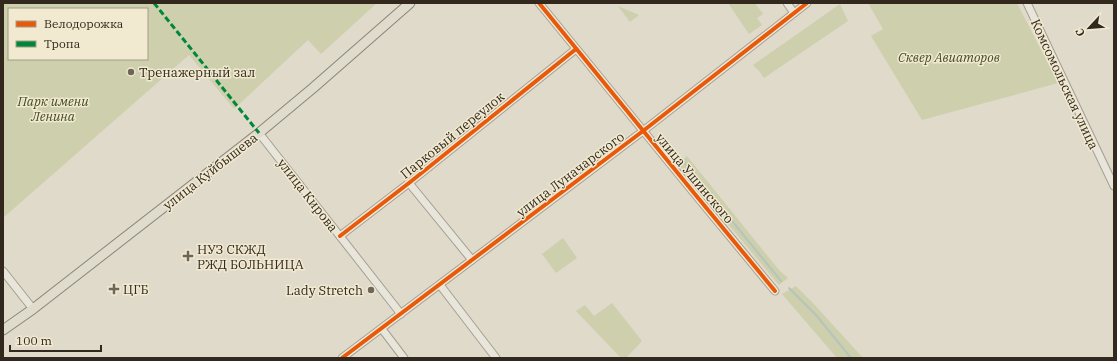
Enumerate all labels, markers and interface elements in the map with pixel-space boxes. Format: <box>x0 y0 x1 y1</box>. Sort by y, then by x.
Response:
legend <box>8 8 148 60</box>
north arrow <box>1069 8 1109 48</box>
text: Велодорожка <box>44 16 124 31</box>
street label: Комсомольская улица <box>1027 16 1102 152</box>
text: С <box>1072 26 1088 39</box>
text: Тропа <box>44 36 81 51</box>
park label: Сквер Авиаторов <box>898 49 1000 66</box>
place label: Тренажерный зал <box>139 64 255 81</box>
marker: Тренажерный зал <box>126 67 136 77</box>
street label: Парковый переулок <box>397 88 508 183</box>
park label: Парк имени Ленина <box>16 93 89 125</box>
street label: улица Луначарского <box>513 128 628 221</box>
street label: улица Куйбышева <box>159 129 261 214</box>
street label: улица Ушинского <box>652 130 737 227</box>
street label: улица Кирова <box>274 155 342 236</box>
place label: НУЗ СКЖД РЖД БОЛЬНИЦА <box>197 241 304 273</box>
marker: НУЗ СКЖД РЖД БОЛЬНИЦА <box>182 250 194 262</box>
place label: ЦГБ <box>123 281 148 298</box>
place label: Lady Stretch <box>286 282 363 299</box>
marker: ЦГБ <box>108 283 120 295</box>
marker: Lady Stretch <box>366 285 376 295</box>
scale bar <box>10 327 101 353</box>
text: 100 m <box>16 333 52 348</box>

